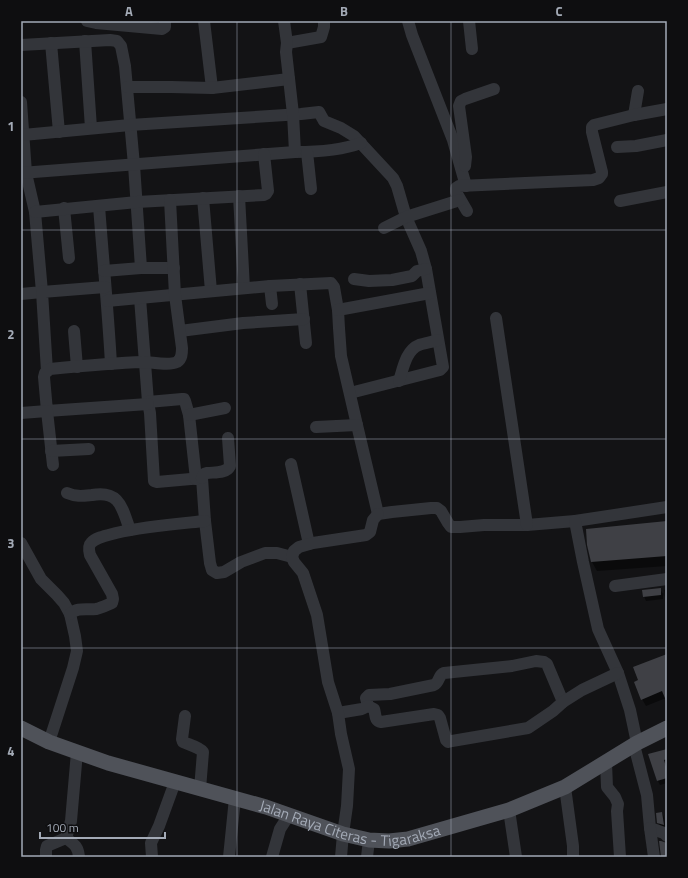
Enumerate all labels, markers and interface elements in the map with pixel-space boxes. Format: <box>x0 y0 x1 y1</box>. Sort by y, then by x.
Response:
text: A <box>125 1 133 21</box>
text: B <box>340 1 348 21</box>
text: C <box>555 1 563 21</box>
text: 1 <box>7 116 15 136</box>
text: 2 <box>7 324 15 344</box>
text: 3 <box>7 533 15 553</box>
text: 4 <box>7 741 15 761</box>
street label: Jalan Raya Citeras - Tigaraksa <box>257 794 443 852</box>
scale bar <box>40 814 165 840</box>
text: 100 m <box>46 818 79 837</box>

